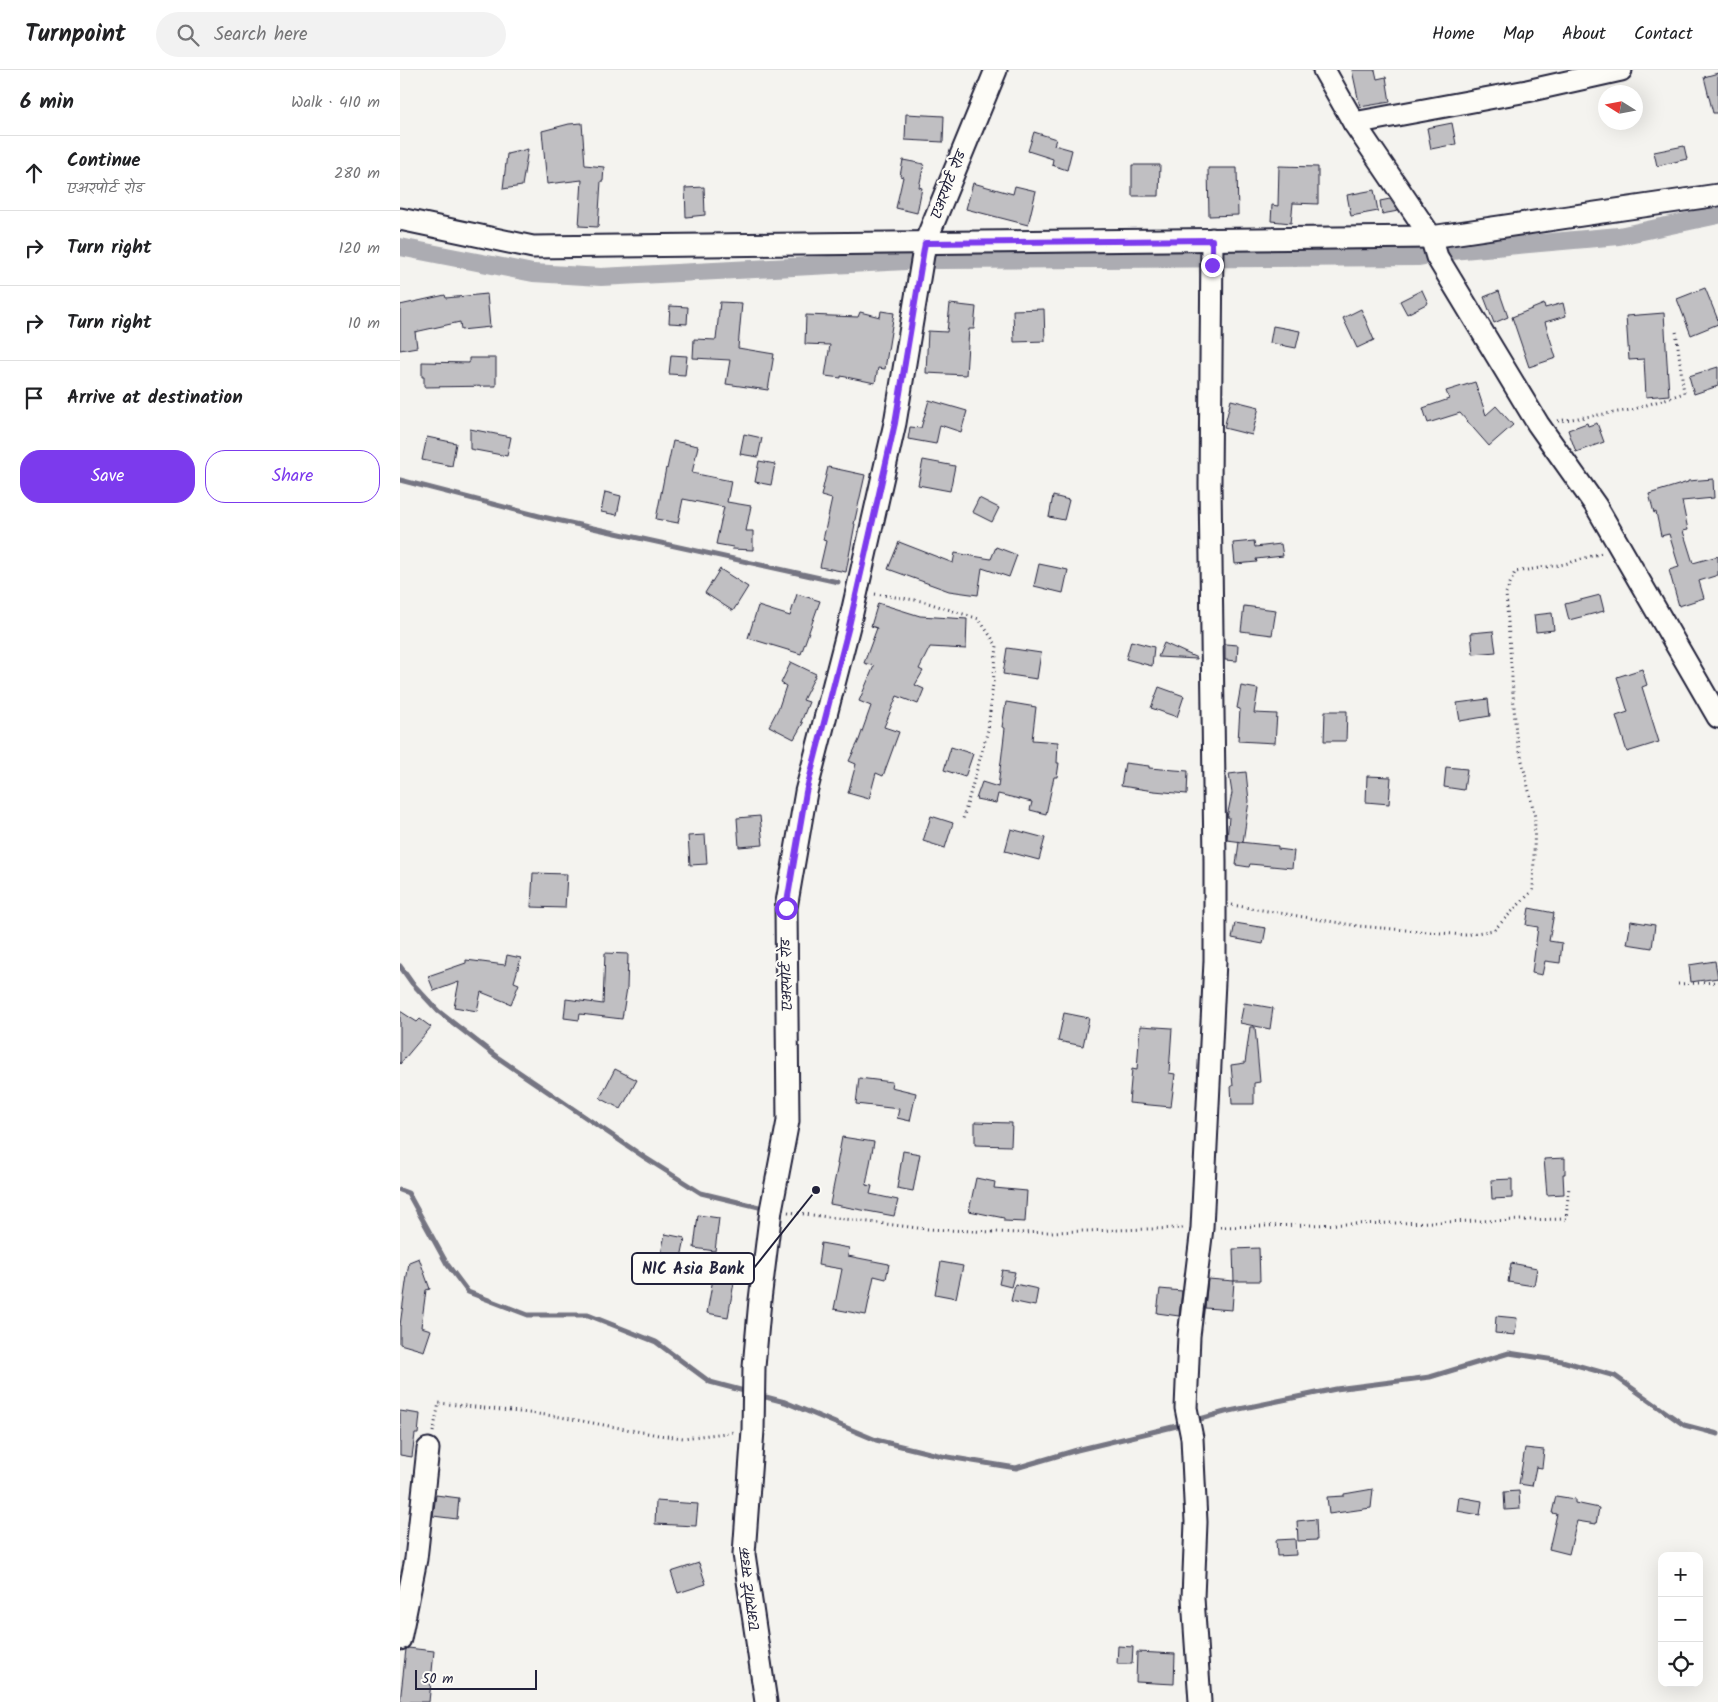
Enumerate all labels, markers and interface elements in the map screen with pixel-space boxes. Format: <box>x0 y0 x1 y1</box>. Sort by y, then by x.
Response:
search box <box>156 12 506 57</box>
text: Turnpoint <box>25 15 126 54</box>
text: Search here <box>214 20 308 50</box>
text: Home <box>1432 20 1475 49</box>
text: Map <box>1503 20 1534 49</box>
text: About <box>1562 20 1606 49</box>
text: Contact <box>1634 20 1693 49</box>
icon: search <box>174 21 202 49</box>
north arrow <box>1598 85 1643 130</box>
text: 6 min <box>20 86 74 119</box>
text: Walk · 410 m <box>291 90 380 115</box>
street label: एअरपोर्ट रोड <box>924 145 974 223</box>
text: Continue <box>67 146 140 176</box>
icon: ahead <box>20 159 48 187</box>
text: 280 m <box>334 161 380 186</box>
text: एअरपोर्ट रोड <box>67 176 143 201</box>
text: Turn right <box>67 233 152 263</box>
icon: right <box>20 234 48 262</box>
text: 120 m <box>339 236 380 261</box>
route end <box>1201 254 1224 277</box>
text: Turn right <box>67 308 152 338</box>
icon: right <box>20 309 48 337</box>
text: 10 m <box>348 311 380 336</box>
text: Arrive at destination <box>67 383 243 413</box>
icon: arrive <box>20 384 48 412</box>
button: Save <box>20 450 195 503</box>
button: Share <box>205 450 380 503</box>
route start <box>775 897 798 920</box>
street label: एअरपोर्ट रोड <box>774 937 800 1012</box>
callout: NIC Asia Bank <box>632 1253 754 1284</box>
text: NIC Asia Bank <box>642 1257 745 1282</box>
street label: एअरपोर्ट सडक <box>733 1544 767 1633</box>
map controls <box>1658 1552 1703 1687</box>
button: + <box>1658 1552 1703 1597</box>
button: − <box>1658 1597 1703 1642</box>
button: locate <box>1658 1642 1703 1687</box>
scale bar <box>415 1667 538 1690</box>
text: 50 m <box>422 1668 453 1690</box>

